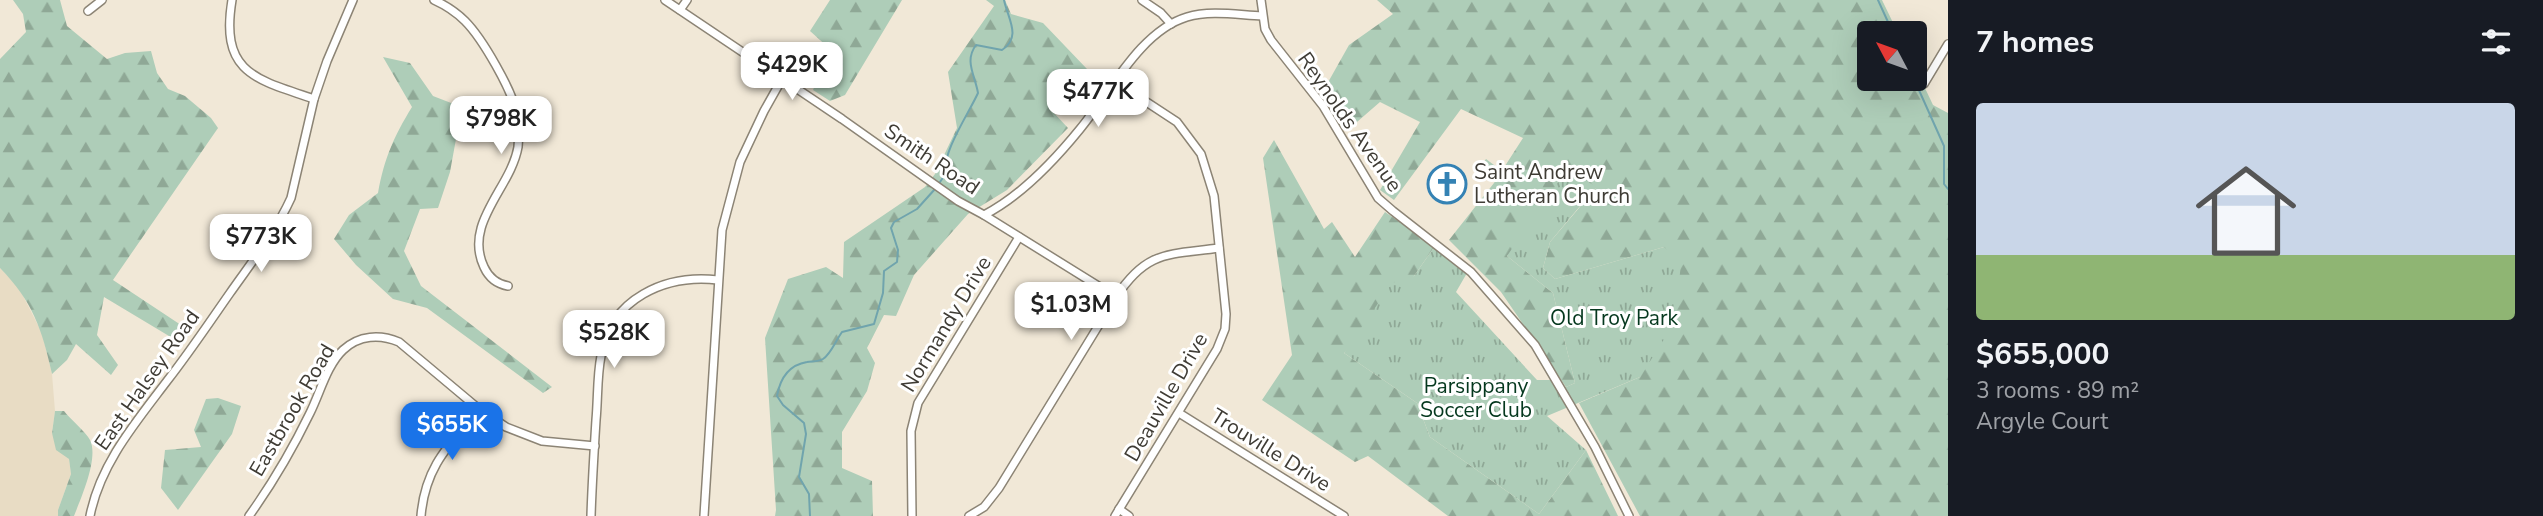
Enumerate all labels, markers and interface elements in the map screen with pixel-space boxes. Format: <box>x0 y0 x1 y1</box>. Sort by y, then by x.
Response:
north arrow <box>1857 21 1927 91</box>
map controls <box>1857 21 1927 91</box>
text: 7 homes <box>1976 22 2094 63</box>
icon: filters <box>2477 23 2515 61</box>
pin: $429K <box>743 42 841 102</box>
street label: Reynolds Avenue <box>1291 47 1409 197</box>
text: $429K <box>757 49 827 80</box>
pin: $477K <box>1049 69 1147 129</box>
text: $477K <box>1063 76 1133 107</box>
pin: $798K <box>452 96 550 156</box>
text: $798K <box>466 103 536 134</box>
street label: Smith Road <box>879 117 985 201</box>
icon: home <box>2183 148 2309 274</box>
place label: Saint Andrew Lutheran Church <box>1474 158 1630 210</box>
church icon: Saint Andrew Lutheran Church <box>1426 163 1468 205</box>
pin: $773K <box>212 215 310 274</box>
text: $773K <box>226 221 296 252</box>
street label: Normandy Drive <box>894 251 998 397</box>
pin: $1.03M <box>1014 282 1128 342</box>
text: $1.03M <box>1031 289 1111 320</box>
street label: East Halsey Road <box>88 304 206 456</box>
park label: Old Troy Park <box>1550 304 1678 332</box>
pin: $528K <box>565 310 663 370</box>
text: $528K <box>579 317 649 348</box>
street label: Deauville Drive <box>1118 328 1214 466</box>
text: $655,000 <box>1976 334 2109 375</box>
street label: Eastbrook Road <box>243 339 341 481</box>
park label: Parsippany Soccer Club <box>1420 372 1532 424</box>
text: 3 rooms · 89 m² <box>1976 375 2139 406</box>
pin: $655K <box>403 402 501 462</box>
street label: Trouville Drive <box>1206 402 1336 498</box>
text: Argyle Court <box>1976 406 2108 437</box>
text: $655K <box>417 409 487 440</box>

